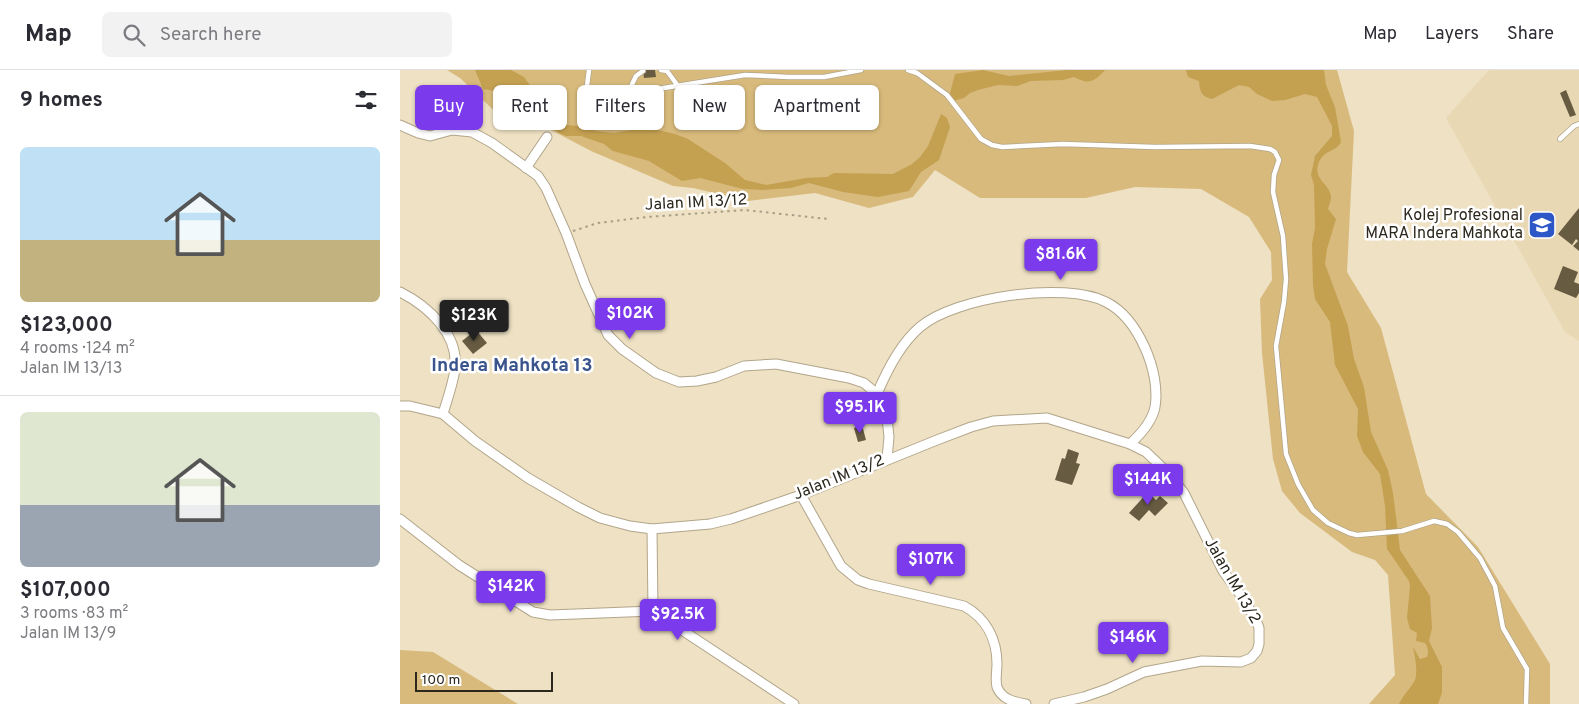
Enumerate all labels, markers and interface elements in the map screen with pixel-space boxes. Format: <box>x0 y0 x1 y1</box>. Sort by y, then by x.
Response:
search box <box>102 12 452 57</box>
text: Map <box>25 20 72 50</box>
icon: search <box>120 21 148 49</box>
text: Search here <box>160 23 261 47</box>
text: Map <box>1363 23 1397 46</box>
text: Layers <box>1425 23 1479 46</box>
text: Share <box>1507 23 1554 46</box>
chip: Buy <box>415 85 483 130</box>
chip: Rent <box>493 85 567 130</box>
chip: Filters <box>577 85 664 130</box>
chip: New <box>674 85 745 130</box>
chip: Apartment <box>755 85 879 130</box>
icon: filters <box>352 86 380 114</box>
text: 9 homes <box>20 87 103 114</box>
icon: home <box>155 179 245 269</box>
street label: Jalan IM 13/12 <box>644 190 748 216</box>
place label: Kolej Profesional MARA Indera Mahkota <box>1365 206 1523 244</box>
school or university icon: Kolej Profesional MARA Indera Mahkota <box>1527 210 1557 240</box>
pin: $81.6K <box>1020 238 1102 281</box>
text: $81.6K <box>1035 245 1087 265</box>
pin: $102K <box>595 298 665 340</box>
pin: $123K <box>439 300 509 342</box>
text: $102K <box>606 304 654 324</box>
text: $123K <box>451 306 497 326</box>
text: $123,000 <box>20 312 113 339</box>
text: 4 rooms · 124 m² <box>20 339 135 359</box>
district label: Indera Mahkota 13 <box>431 354 593 378</box>
text: Jalan IM 13/13 <box>20 359 122 379</box>
pin: $95.1K <box>819 392 901 434</box>
text: $95.1K <box>835 398 885 418</box>
icon: home <box>155 445 245 535</box>
street label: Jalan IM 13/2 <box>790 451 888 505</box>
pin: $144K <box>1113 464 1183 506</box>
text: $144K <box>1124 470 1172 490</box>
street label: Jalan IM 13/2 <box>1199 534 1265 628</box>
pin: $107K <box>896 544 966 586</box>
text: $107K <box>908 550 954 570</box>
pin: $142K <box>476 570 546 613</box>
text: $107,000 <box>20 577 111 604</box>
text: $142K <box>487 577 535 597</box>
pin: $92.5K <box>637 598 719 641</box>
text: 3 rooms · 83 m² <box>20 604 128 624</box>
text: $92.5K <box>651 605 705 625</box>
pin: $146K <box>1098 622 1168 664</box>
text: Jalan IM 13/9 <box>20 624 116 644</box>
text: $146K <box>1109 628 1157 648</box>
scale bar <box>415 669 552 692</box>
text: 100 m <box>422 672 460 689</box>

